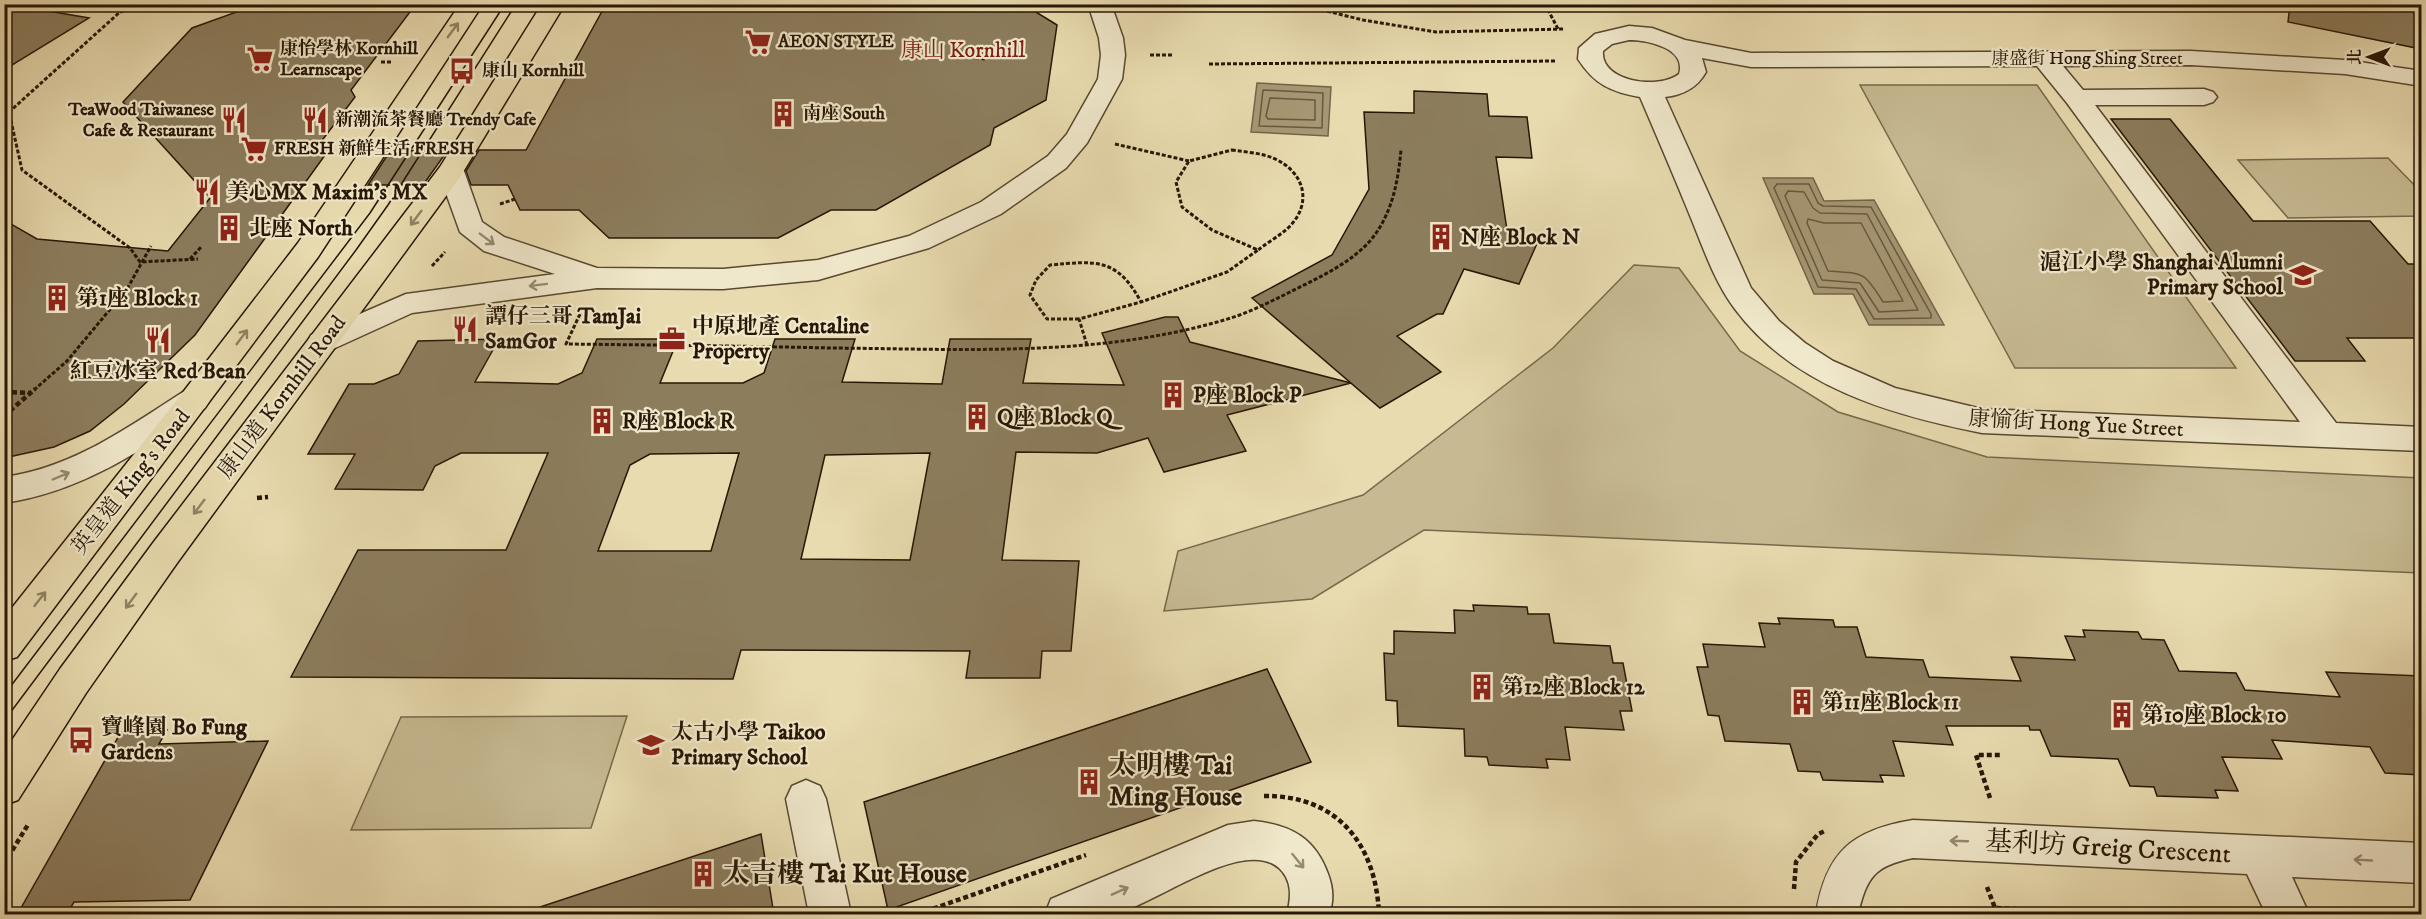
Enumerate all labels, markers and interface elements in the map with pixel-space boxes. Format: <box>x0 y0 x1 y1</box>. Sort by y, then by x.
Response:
one-way arrow <box>447 23 459 39</box>
supermarket icon: AEON STYLE <box>743 27 773 57</box>
north arrow <box>2339 27 2399 87</box>
place label: AEON STYLE <box>777 31 894 53</box>
district label: 康山 Kornhill <box>901 37 1026 64</box>
place label: 康怡學林 Kornhill Learnscape <box>280 38 419 81</box>
supermarket icon: 康怡學林 Kornhill Learnscape <box>245 44 275 74</box>
street label: 康盛街 Hong Shing Street <box>1991 48 2183 70</box>
text: 北 <box>2345 49 2365 65</box>
bus stop icon: 康山 Kornhill <box>447 56 477 86</box>
place label: 康山 Kornhill <box>482 60 585 82</box>
place label: TeaWood Taiwanese Cafe & Restaurant <box>67 99 215 142</box>
building icon: 南座 South <box>768 99 798 129</box>
place label: 南座 South <box>803 103 886 125</box>
restaurant icon: TeaWood Taiwanese Cafe & Restaurant <box>219 105 249 135</box>
restaurant icon: 新潮流茶餐廳 Trendy Cafe <box>300 105 330 135</box>
place label: 新潮流茶餐廳 Trendy Cafe <box>335 109 537 131</box>
supermarket icon: FRESH 新鮮生活 FRESH <box>239 134 269 164</box>
place label: FRESH 新鮮生活 FRESH <box>274 138 474 160</box>
restaurant icon: 美心MX Maxim's MX <box>192 177 222 207</box>
place label: 美心MX Maxim's MX <box>227 179 428 206</box>
one-way arrow <box>410 209 422 225</box>
building icon: 北座 North <box>214 213 244 243</box>
place label: 北座 North <box>249 215 353 242</box>
building icon: N座 Block N <box>1426 222 1456 252</box>
place label: N座 Block N <box>1461 224 1580 251</box>
one-way arrow <box>478 232 494 245</box>
place label: 滬江小學 Shanghai Alumni Primary School <box>2040 249 2283 301</box>
school or university icon: 滬江小學 Shanghai Alumni Primary School <box>2288 260 2318 290</box>
one-way arrow <box>529 280 549 291</box>
building icon: 第1座 Block 1 <box>42 283 72 313</box>
place label: 第1座 Block 1 <box>77 285 198 312</box>
place label: 譚仔三哥 TamJai SamGor <box>485 303 641 355</box>
street label: 康山道 Kornhill Road <box>212 310 352 484</box>
place label: 中原地產 Centaline Property <box>692 313 869 365</box>
restaurant icon: 譚仔三哥 TamJai SamGor <box>450 314 480 344</box>
office icon: 中原地產 Centaline Property <box>657 324 687 354</box>
restaurant icon: 紅豆冰室 Red Bean <box>143 325 173 355</box>
one-way arrow <box>236 329 248 345</box>
place label: 紅豆冰室 Red Bean <box>70 358 246 385</box>
building icon: P座 Block P <box>1158 380 1188 410</box>
place label: P座 Block P <box>1193 382 1302 409</box>
building icon: Q座 Block Q <box>962 402 992 432</box>
street label: 英皇道 King's Road <box>66 404 196 560</box>
place label: Q座 Block Q <box>997 404 1123 431</box>
street label: 康愉街 Hong Yue Street <box>1968 405 2184 443</box>
building icon: R座 Block R <box>587 406 617 436</box>
place label: R座 Block R <box>622 408 734 435</box>
one-way arrow <box>51 470 70 481</box>
one-way arrow <box>193 499 206 515</box>
one-way arrow <box>34 592 47 608</box>
one-way arrow <box>124 593 137 609</box>
building icon: 第12座 Block 12 <box>1467 672 1497 702</box>
place label: 第12座 Block 12 <box>1502 674 1646 701</box>
building icon: 第11座 Block 11 <box>1787 687 1817 717</box>
place label: 第11座 Block 11 <box>1822 689 1959 716</box>
building icon: 第10座 Block 10 <box>2107 700 2137 730</box>
place label: 第10座 Block 10 <box>2142 702 2287 729</box>
place label: 寶峰園 Bo Fung Gardens <box>101 714 248 766</box>
place label: 太古小學 Taikoo Primary School <box>671 719 826 771</box>
bus stop icon: 寶峰園 Bo Fung Gardens <box>66 725 96 755</box>
school or university icon: 太古小學 Taikoo Primary School <box>636 730 666 760</box>
place label: 太明樓 Tai Ming House <box>1109 749 1242 814</box>
building icon: 太明樓 Tai Ming House <box>1074 767 1104 797</box>
street label: 基利坊 Greig Crescent <box>1984 825 2232 871</box>
one-way arrow <box>1949 836 1969 847</box>
one-way arrow <box>1291 852 1304 868</box>
one-way arrow <box>2354 855 2374 866</box>
place label: 太吉樓 Tai Kut House <box>723 857 967 891</box>
building icon: 太吉樓 Tai Kut House <box>688 859 718 889</box>
one-way arrow <box>1110 885 1129 896</box>

